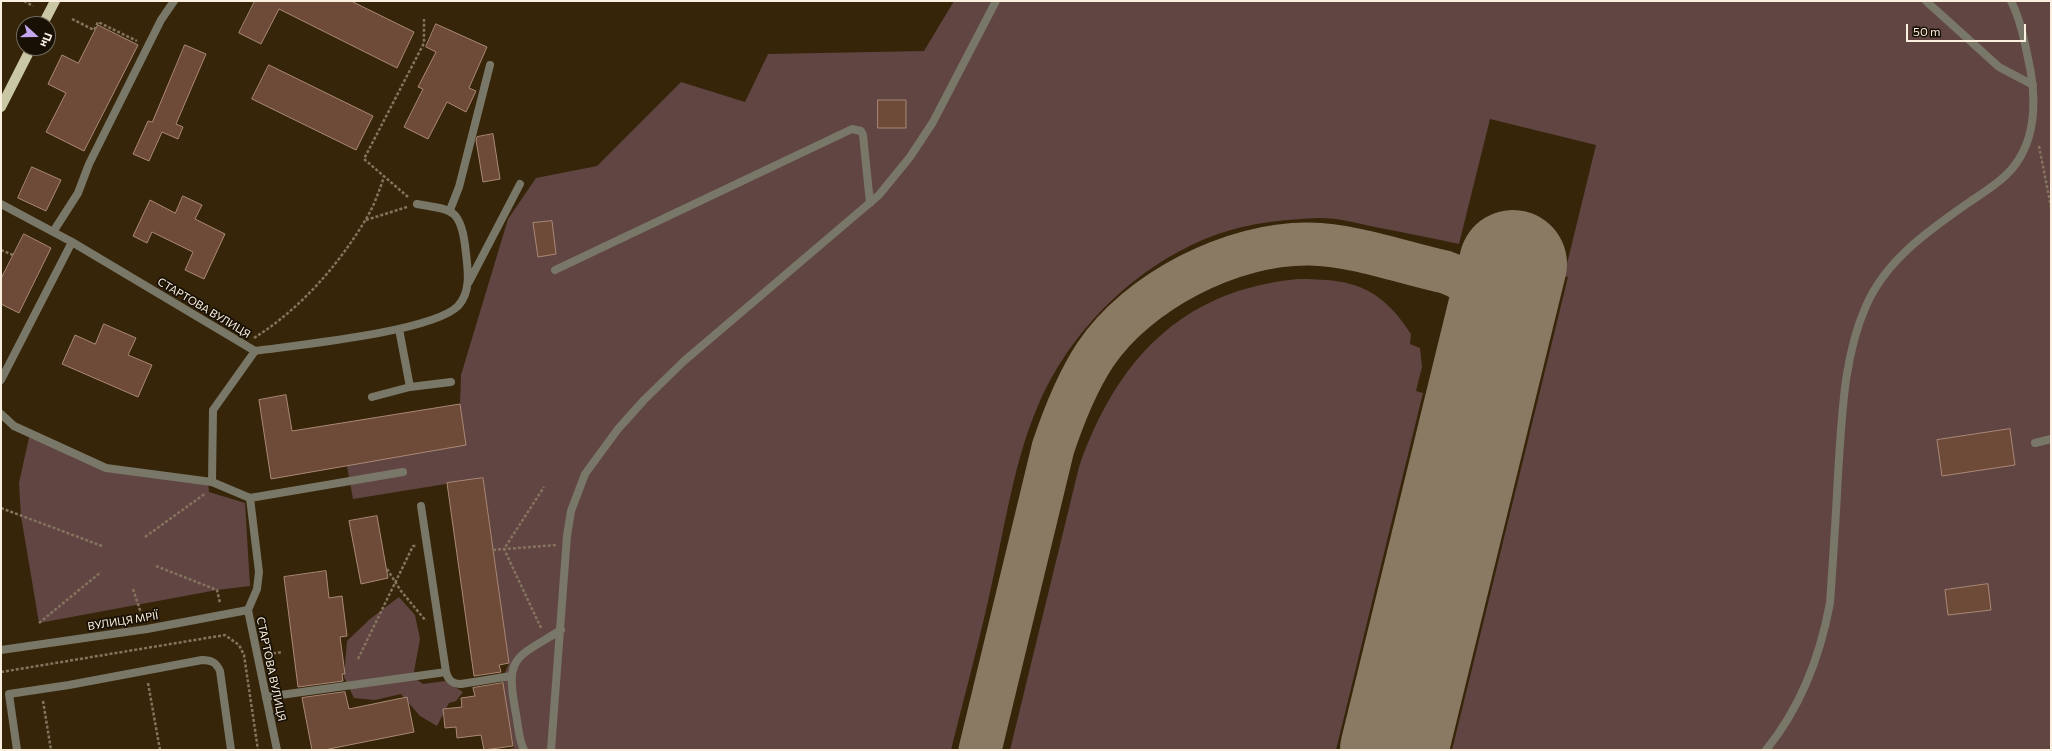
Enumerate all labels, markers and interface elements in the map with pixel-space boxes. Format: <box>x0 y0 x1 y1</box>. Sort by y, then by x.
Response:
north arrow <box>16 16 56 56</box>
scale bar <box>1908 16 2028 42</box>
text: 50 m <box>1913 24 1941 38</box>
text: Пн <box>38 31 55 49</box>
street label: СТАРТОВА ВУЛИЦЯ <box>155 275 253 341</box>
street label: ВУЛИЦЯ МРІЇ <box>87 609 159 633</box>
street label: СТАРТОВА ВУЛИЦЯ <box>253 616 289 722</box>

